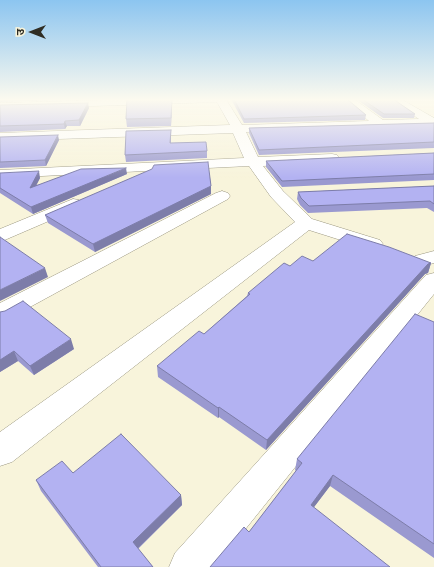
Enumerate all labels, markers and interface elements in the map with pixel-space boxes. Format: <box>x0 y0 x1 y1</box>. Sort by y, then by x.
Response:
north arrow <box>12 12 52 52</box>
text: उ <box>12 29 27 35</box>

